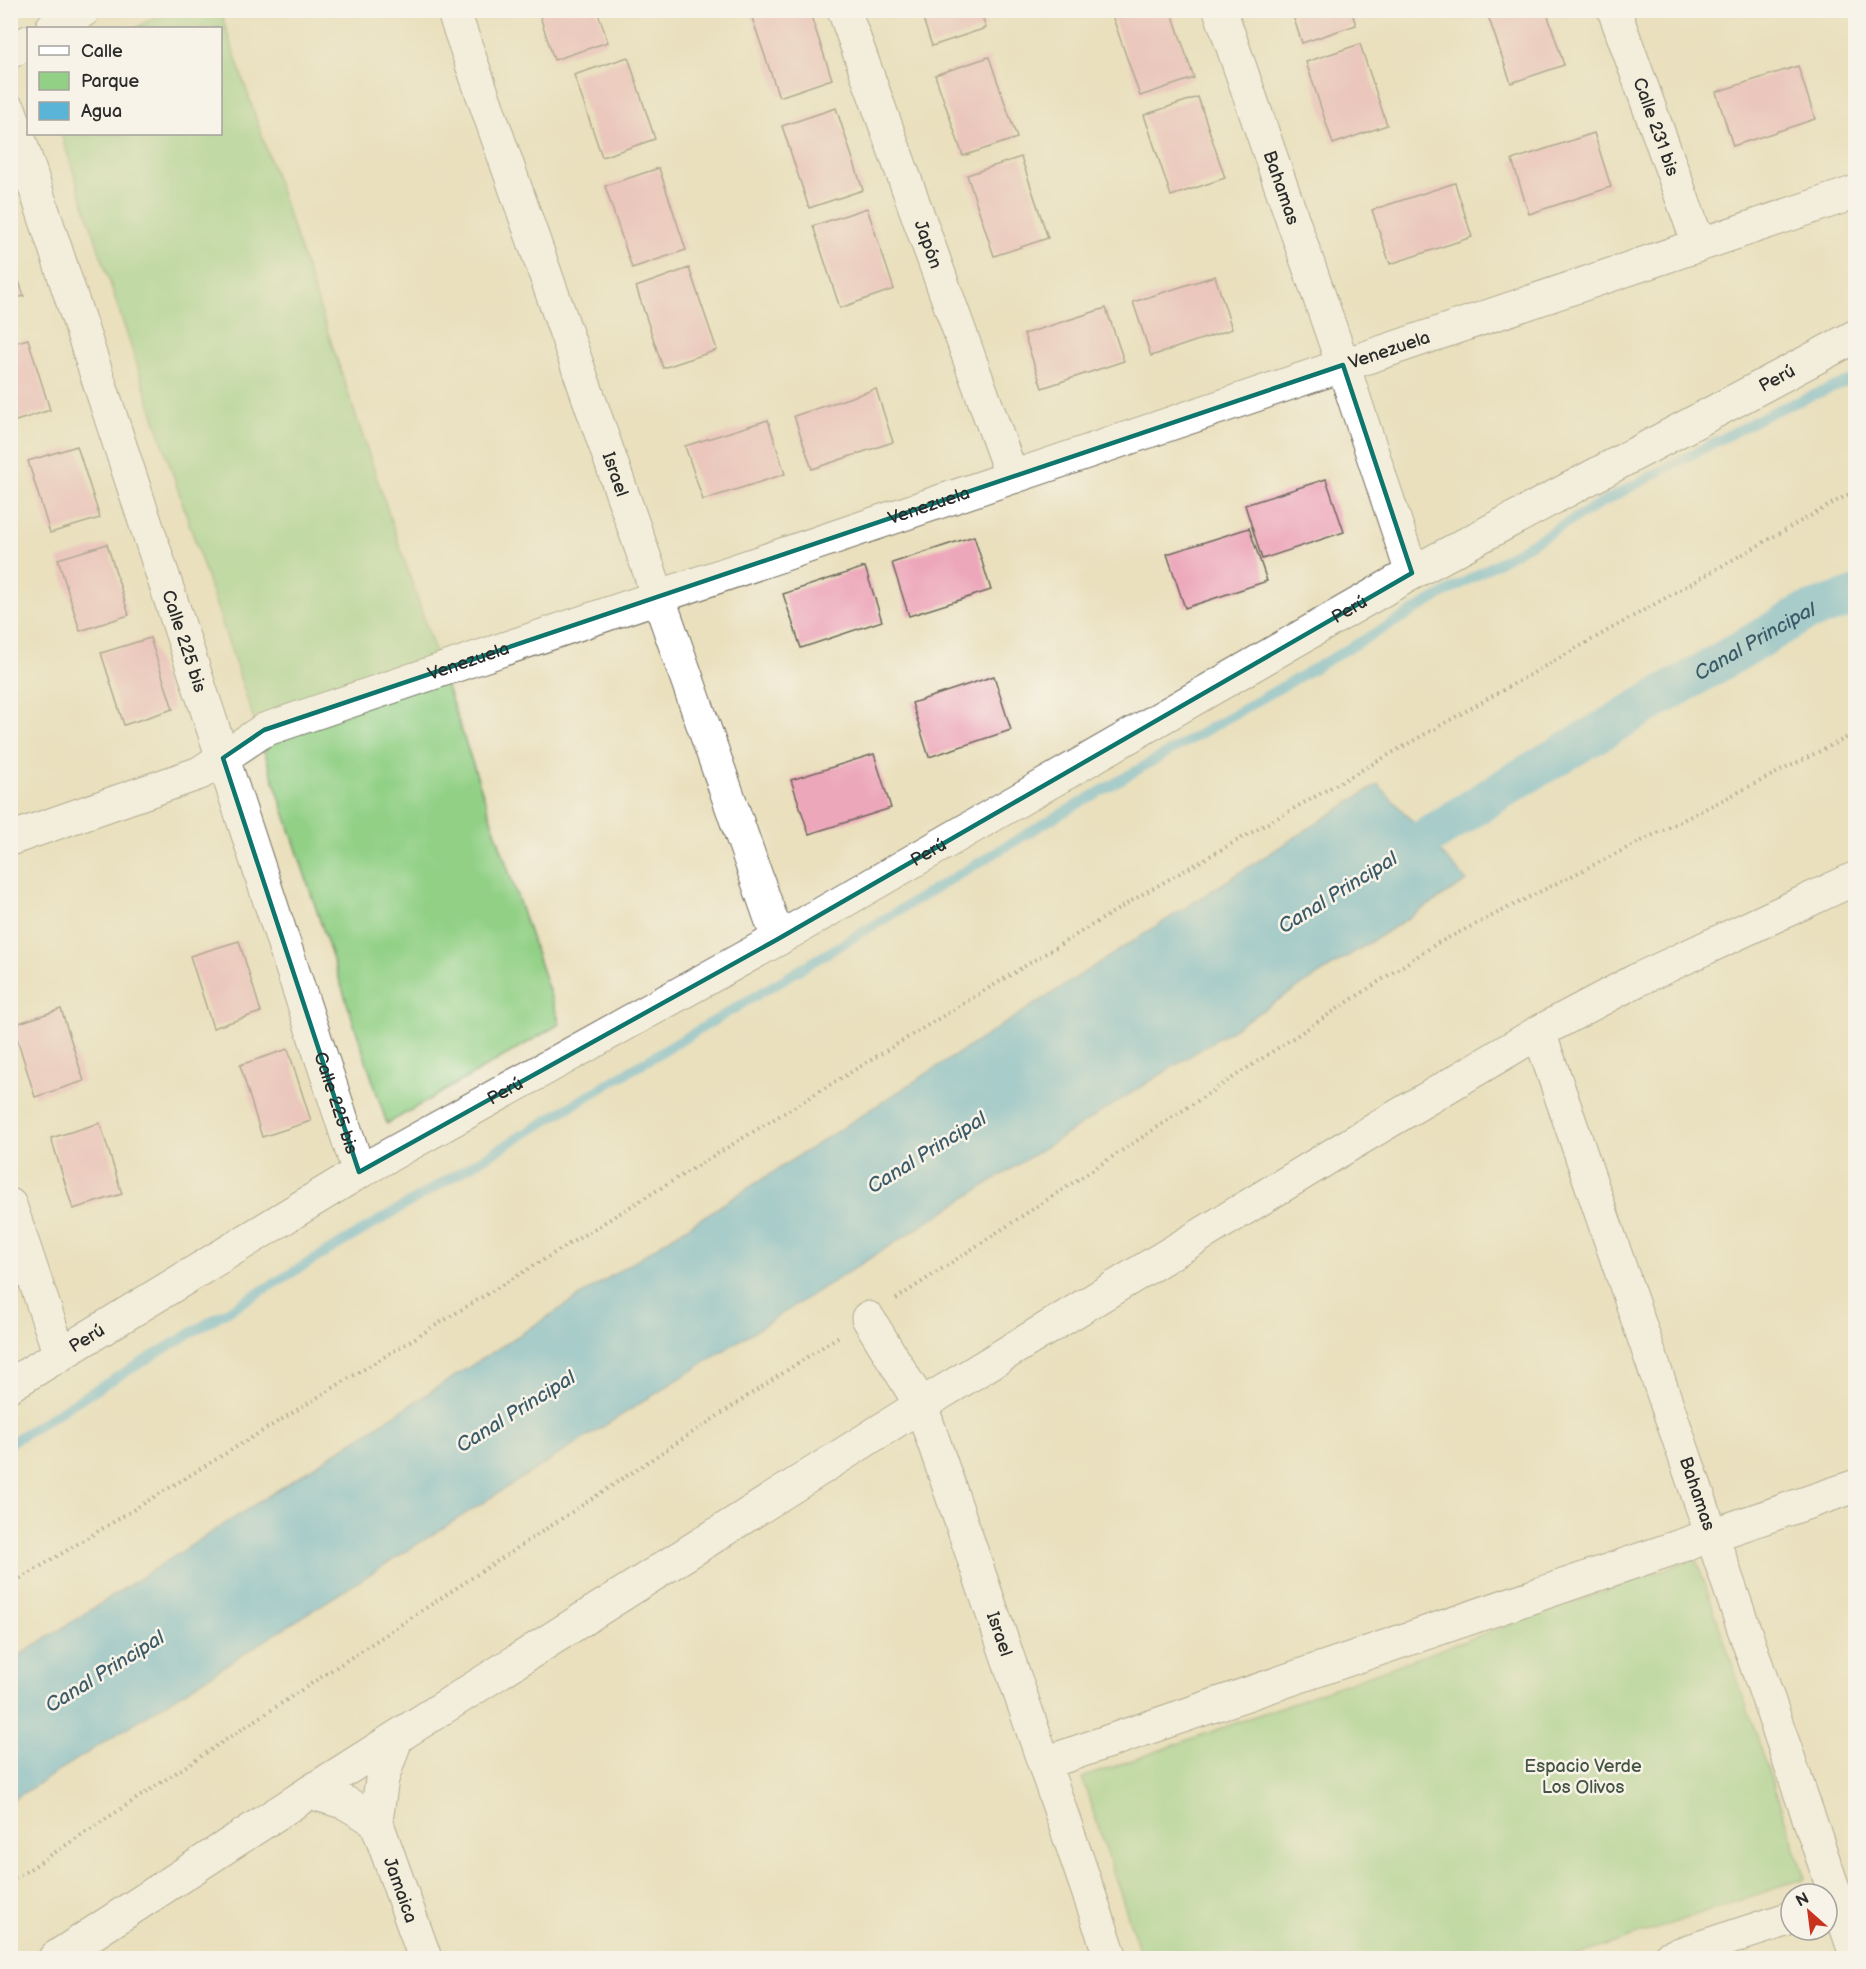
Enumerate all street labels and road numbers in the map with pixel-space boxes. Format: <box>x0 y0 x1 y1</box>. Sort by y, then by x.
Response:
street label: Calle 231 bis <box>1629 75 1684 179</box>
street label: Bahamas <box>1259 148 1304 227</box>
street label: Japón <box>910 217 947 271</box>
street label: Venezuela <box>1346 326 1433 373</box>
street label: Perú <box>1755 360 1798 396</box>
street label: Israel <box>598 449 633 499</box>
street label: Venezuela <box>885 482 972 529</box>
street label: Calle 225 bis <box>158 587 211 695</box>
street label: Perú <box>1328 591 1371 628</box>
street label: Venezuela <box>425 637 512 684</box>
street label: Perú <box>907 834 950 871</box>
street label: Calle 225 bis <box>310 1049 363 1157</box>
street label: Perú <box>483 1072 527 1109</box>
street label: Perú <box>65 1319 108 1357</box>
street label: Bahamas <box>1675 1454 1720 1533</box>
street label: Israel <box>982 1609 1017 1659</box>
street label: Jamaica <box>379 1854 422 1926</box>

